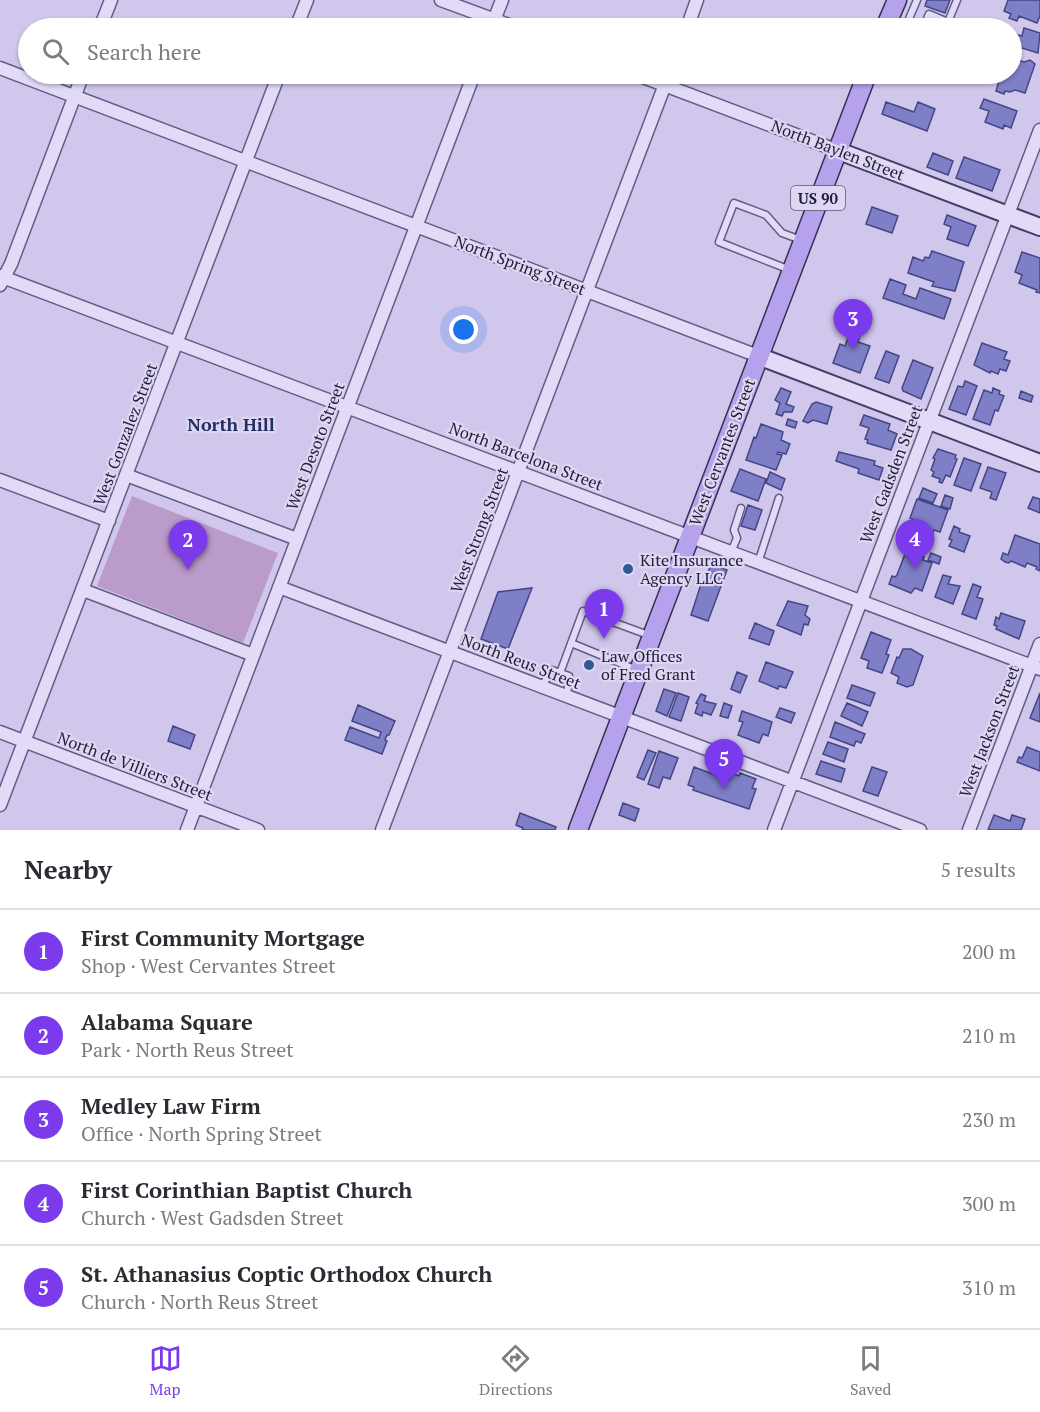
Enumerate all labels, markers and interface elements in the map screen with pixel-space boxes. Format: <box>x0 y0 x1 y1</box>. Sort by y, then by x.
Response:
search box <box>18 18 1022 84</box>
icon: search <box>39 35 72 68</box>
text: Search here <box>87 37 201 66</box>
street label: North Baylen Street <box>768 114 908 186</box>
road number: US 90 <box>791 186 845 210</box>
street label: North Spring Street <box>451 230 589 300</box>
pin: 3 <box>834 300 872 349</box>
your location <box>449 315 478 344</box>
street label: West Gonzalez Street <box>88 360 162 508</box>
street label: West Cervantes Street <box>684 375 760 529</box>
street label: West Desoto Street <box>281 379 349 513</box>
street label: West Gadsden Street <box>854 402 928 546</box>
district label: North Hill <box>187 412 275 436</box>
street label: North Barcelona Street <box>446 417 606 496</box>
street label: West Strong Street <box>445 464 513 596</box>
pin: 2 <box>168 520 207 570</box>
pin: 4 <box>896 520 934 569</box>
place label: Kite Insurance Agency LLC <box>640 549 743 589</box>
marker: Kite Insurance Agency LLC <box>621 562 635 576</box>
pin: 1 <box>584 590 624 639</box>
street label: North Reus Street <box>458 628 584 694</box>
place label: Law Offices of Fred Grant <box>601 645 696 685</box>
marker: Law Offices of Fred Grant <box>582 658 596 672</box>
street label: West Jackson Street <box>954 662 1024 800</box>
street label: North de Villiers Street <box>54 726 216 806</box>
pin: 5 <box>704 740 744 789</box>
text: Nearby <box>24 852 112 886</box>
text: 5 results <box>941 856 1016 883</box>
text: First Community Mortgage <box>81 923 365 952</box>
text: 1 <box>38 938 49 965</box>
text: 200 m <box>962 938 1016 965</box>
text: Shop · West Cervantes Street <box>81 952 336 979</box>
text: Alabama Square <box>81 1007 253 1036</box>
text: 2 <box>38 1022 49 1049</box>
text: 210 m <box>962 1022 1016 1049</box>
text: Park · North Reus Street <box>81 1036 294 1063</box>
text: Medley Law Firm <box>81 1091 261 1120</box>
text: 3 <box>38 1106 49 1133</box>
text: 230 m <box>962 1106 1016 1133</box>
text: Office · North Spring Street <box>81 1120 322 1147</box>
text: First Corinthian Baptist Church <box>81 1175 412 1204</box>
text: 4 <box>38 1190 49 1217</box>
text: 300 m <box>962 1190 1016 1217</box>
text: Church · West Gadsden Street <box>81 1204 344 1231</box>
text: St. Athanasius Coptic Orthodox Church <box>81 1259 492 1288</box>
text: 5 <box>38 1274 49 1301</box>
text: 310 m <box>962 1274 1016 1301</box>
text: Church · North Reus Street <box>81 1288 319 1315</box>
tab: Map <box>149 1342 182 1400</box>
tab: Directions <box>479 1342 553 1400</box>
tab: Saved <box>850 1342 891 1400</box>

